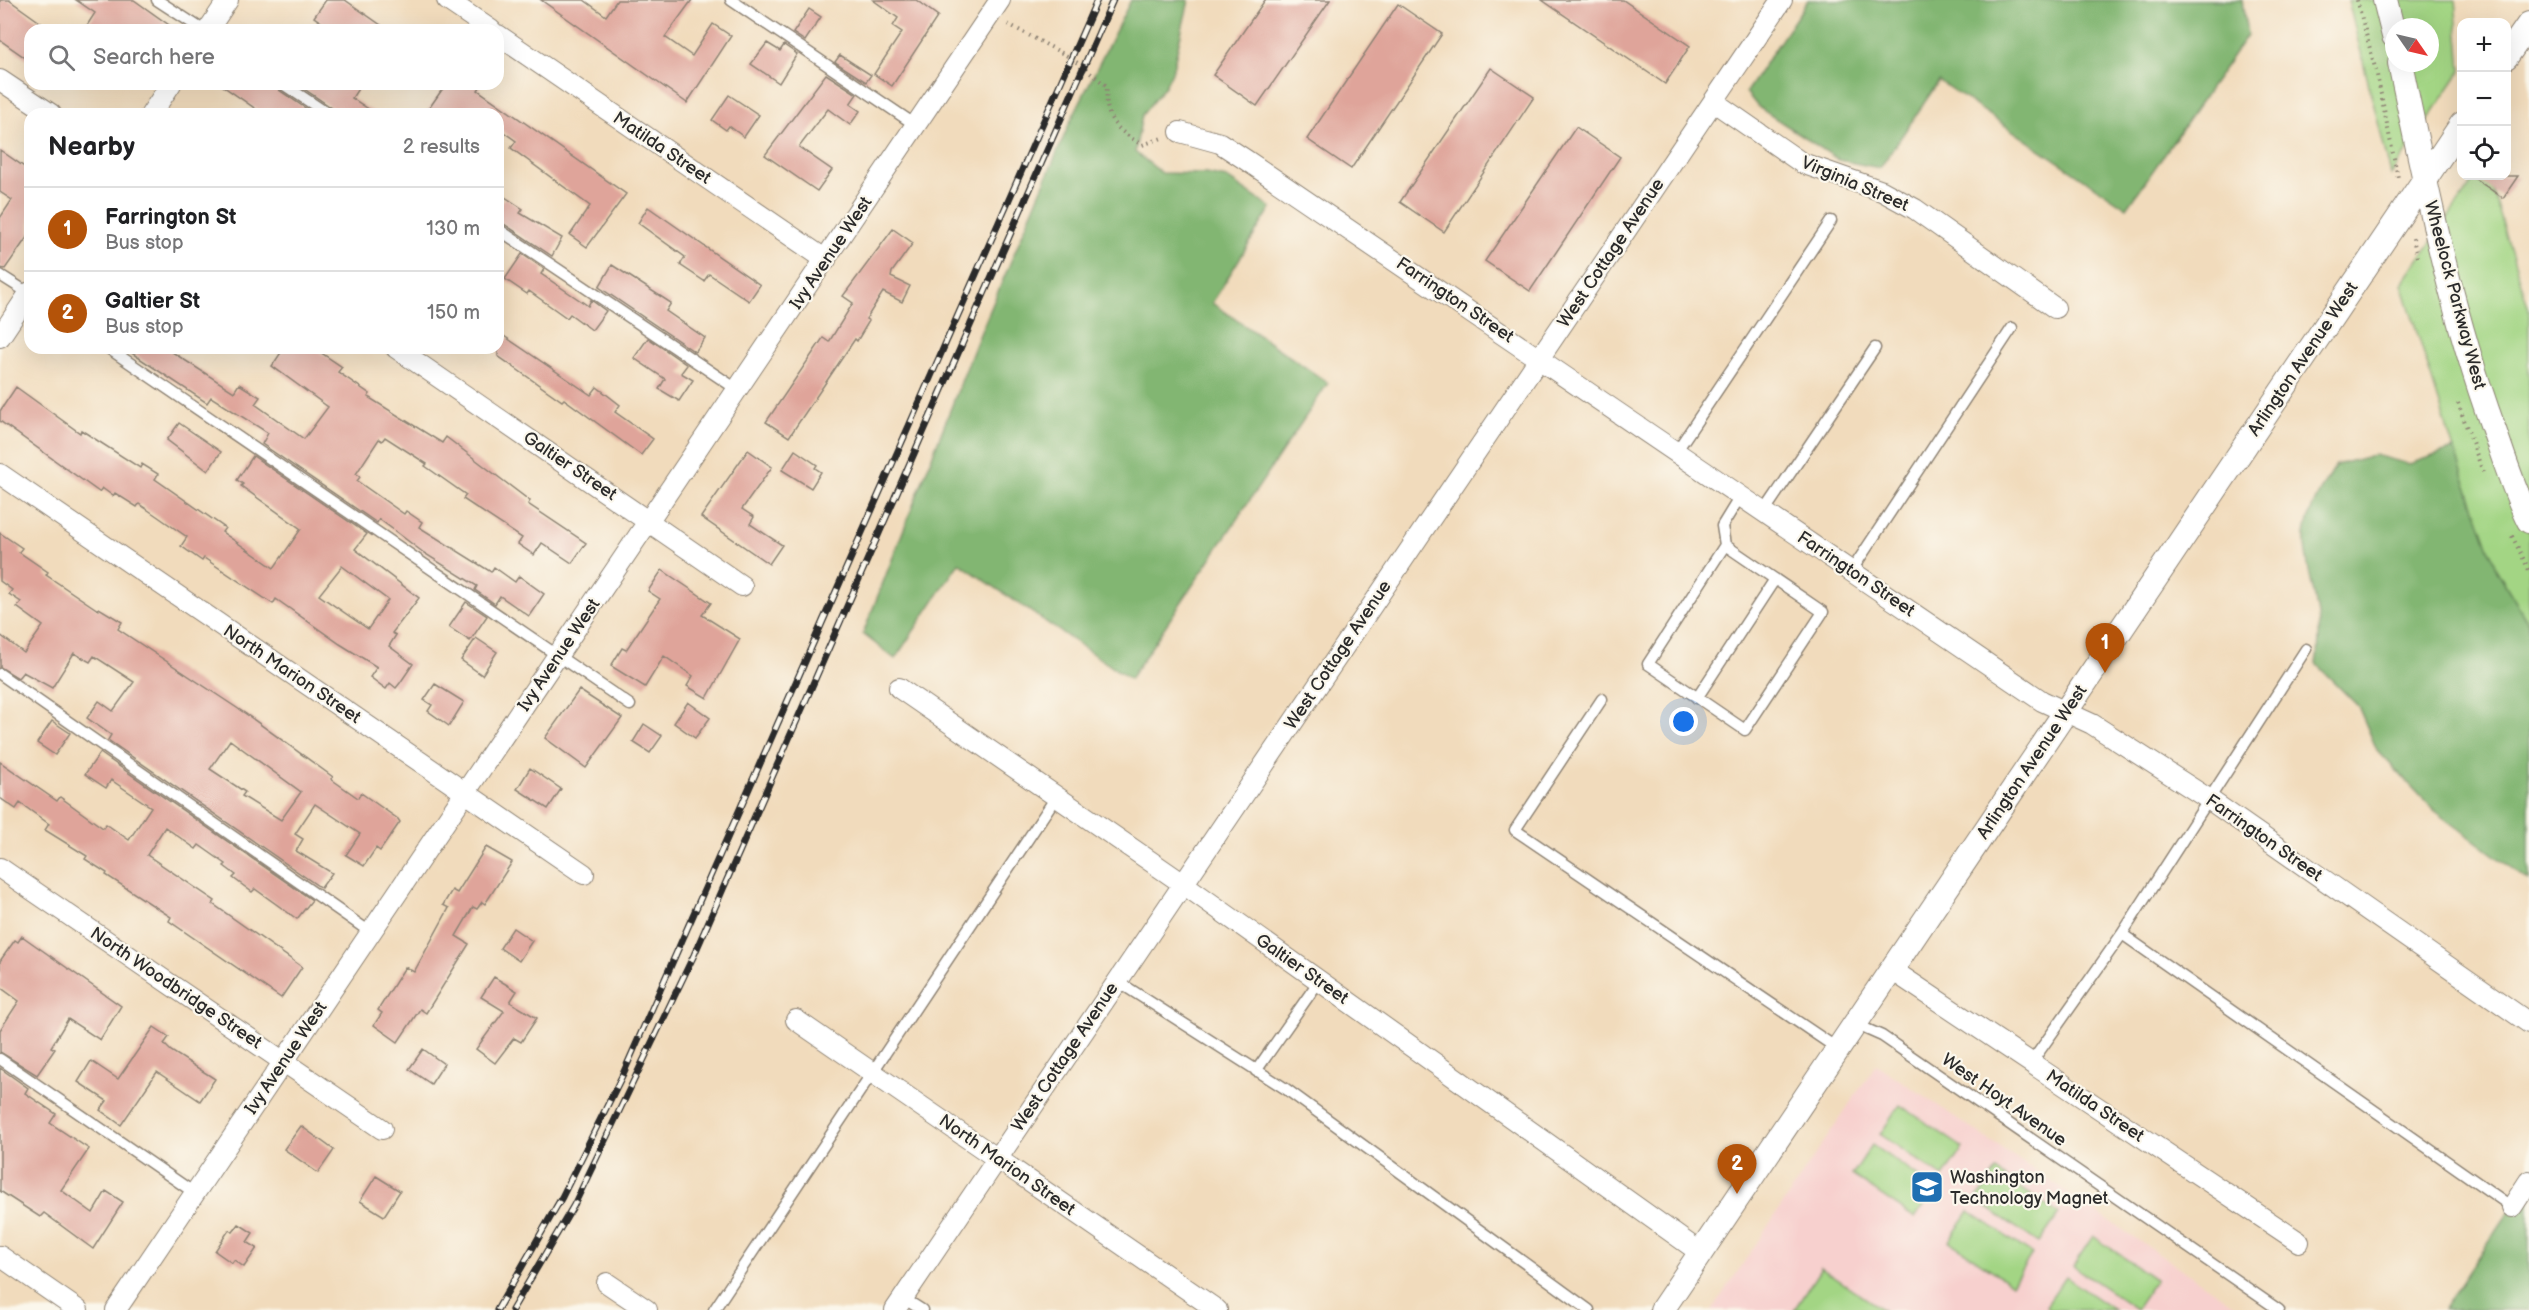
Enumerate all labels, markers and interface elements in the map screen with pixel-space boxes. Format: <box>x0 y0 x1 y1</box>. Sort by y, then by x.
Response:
north arrow <box>2385 18 2439 72</box>
map controls <box>2457 18 2511 180</box>
button: + <box>2457 18 2511 72</box>
search box <box>24 24 504 90</box>
icon: search <box>45 41 78 74</box>
text: Search here <box>93 44 215 71</box>
button: − <box>2457 72 2511 126</box>
street label: Matilda Street <box>609 107 715 189</box>
button: locate <box>2457 126 2511 180</box>
text: Nearby <box>48 132 135 163</box>
text: 2 results <box>403 135 480 159</box>
street label: Virginia Street <box>1798 152 1912 216</box>
street label: West Cottage Avenue <box>1553 174 1669 332</box>
street label: Ivy Avenue West <box>786 192 877 313</box>
street label: Wheelock Parkway West <box>2420 198 2490 392</box>
text: Farrington St <box>105 204 236 231</box>
text: 1 <box>63 217 72 241</box>
text: 130 m <box>426 217 480 241</box>
text: Bus stop <box>105 231 184 255</box>
street label: Farrington Street <box>1392 253 1518 347</box>
street label: Arlington Avenue West <box>2244 277 2363 440</box>
text: Galtier St <box>105 288 200 315</box>
text: 2 <box>62 301 73 325</box>
text: 150 m <box>427 301 480 325</box>
text: Bus stop <box>105 315 184 339</box>
street label: Galtier Street <box>519 427 621 505</box>
street label: Farrington Street <box>1793 527 1919 621</box>
street label: West Cottage Avenue <box>1280 576 1396 734</box>
street label: Ivy Avenue West <box>514 594 605 715</box>
street label: North Marion Street <box>219 620 365 728</box>
pin: 1 <box>2086 624 2124 673</box>
street label: Arlington Avenue West <box>1973 680 2092 843</box>
your location <box>1669 707 1698 736</box>
street label: Farrington Street <box>2202 790 2327 886</box>
street label: North Woodbridge Street <box>86 923 266 1054</box>
street label: Galtier Street <box>1252 929 1353 1009</box>
street label: West Cottage Avenue <box>1007 978 1123 1136</box>
street label: Ivy Avenue West <box>241 997 332 1118</box>
street label: West Hoyt Avenue <box>1938 1049 2071 1151</box>
street label: Matilda Street <box>2042 1065 2148 1147</box>
street label: North Marion Street <box>935 1110 1080 1220</box>
pin: 2 <box>1718 1144 1756 1194</box>
place label: Washington Technology Magnet <box>1950 1167 2109 1209</box>
school or university icon: Washington Technology Magnet <box>1909 1169 1945 1205</box>

